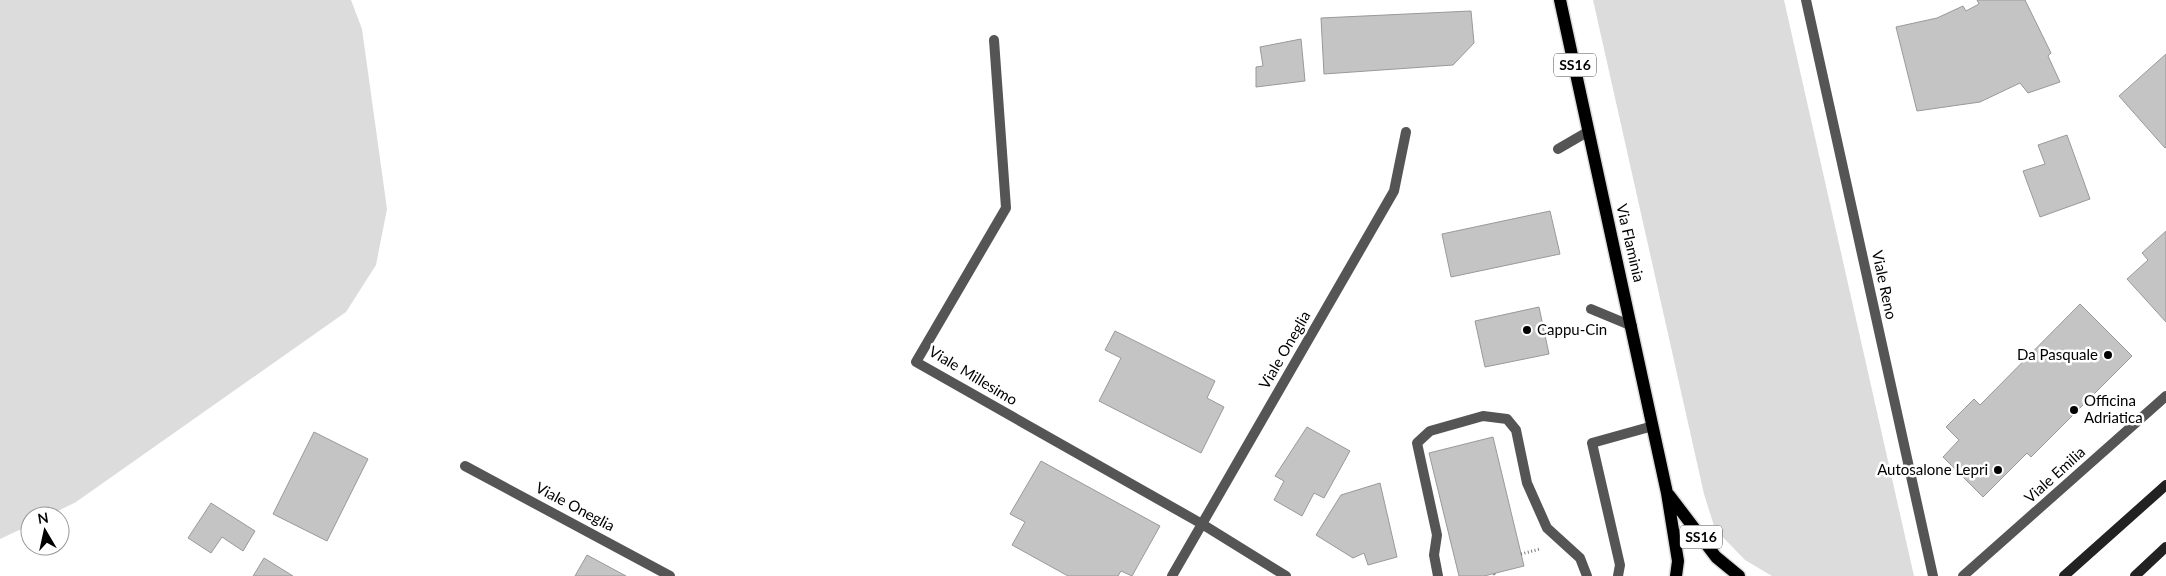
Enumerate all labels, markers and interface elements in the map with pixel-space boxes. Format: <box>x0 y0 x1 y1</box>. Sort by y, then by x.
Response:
road number: SS16 <box>1554 54 1596 76</box>
street label: Via Flaminia <box>1613 202 1649 284</box>
street label: Viale Reno <box>1869 249 1901 321</box>
street label: Viale Oneglia <box>1255 307 1314 392</box>
place label: Cappu-Cin <box>1537 320 1607 338</box>
marker: Cappu-Cin <box>1521 324 1533 336</box>
street label: Viale Millesimo <box>926 342 1021 409</box>
place label: Da Pasquale <box>2017 345 2098 363</box>
marker: Da Pasquale <box>2102 349 2114 361</box>
place label: Officina Adriatica <box>2084 391 2143 426</box>
marker: Officina Adriatica <box>2068 404 2080 416</box>
street label: Viale Emilia <box>2020 442 2088 506</box>
place label: Autosalone Lepri <box>1877 460 1988 478</box>
marker: Autosalone Lepri <box>1992 464 2004 476</box>
street label: Viale Oneglia <box>533 478 618 535</box>
north arrow <box>20 506 70 556</box>
text: N <box>36 508 50 527</box>
road number: SS16 <box>1680 526 1722 548</box>

